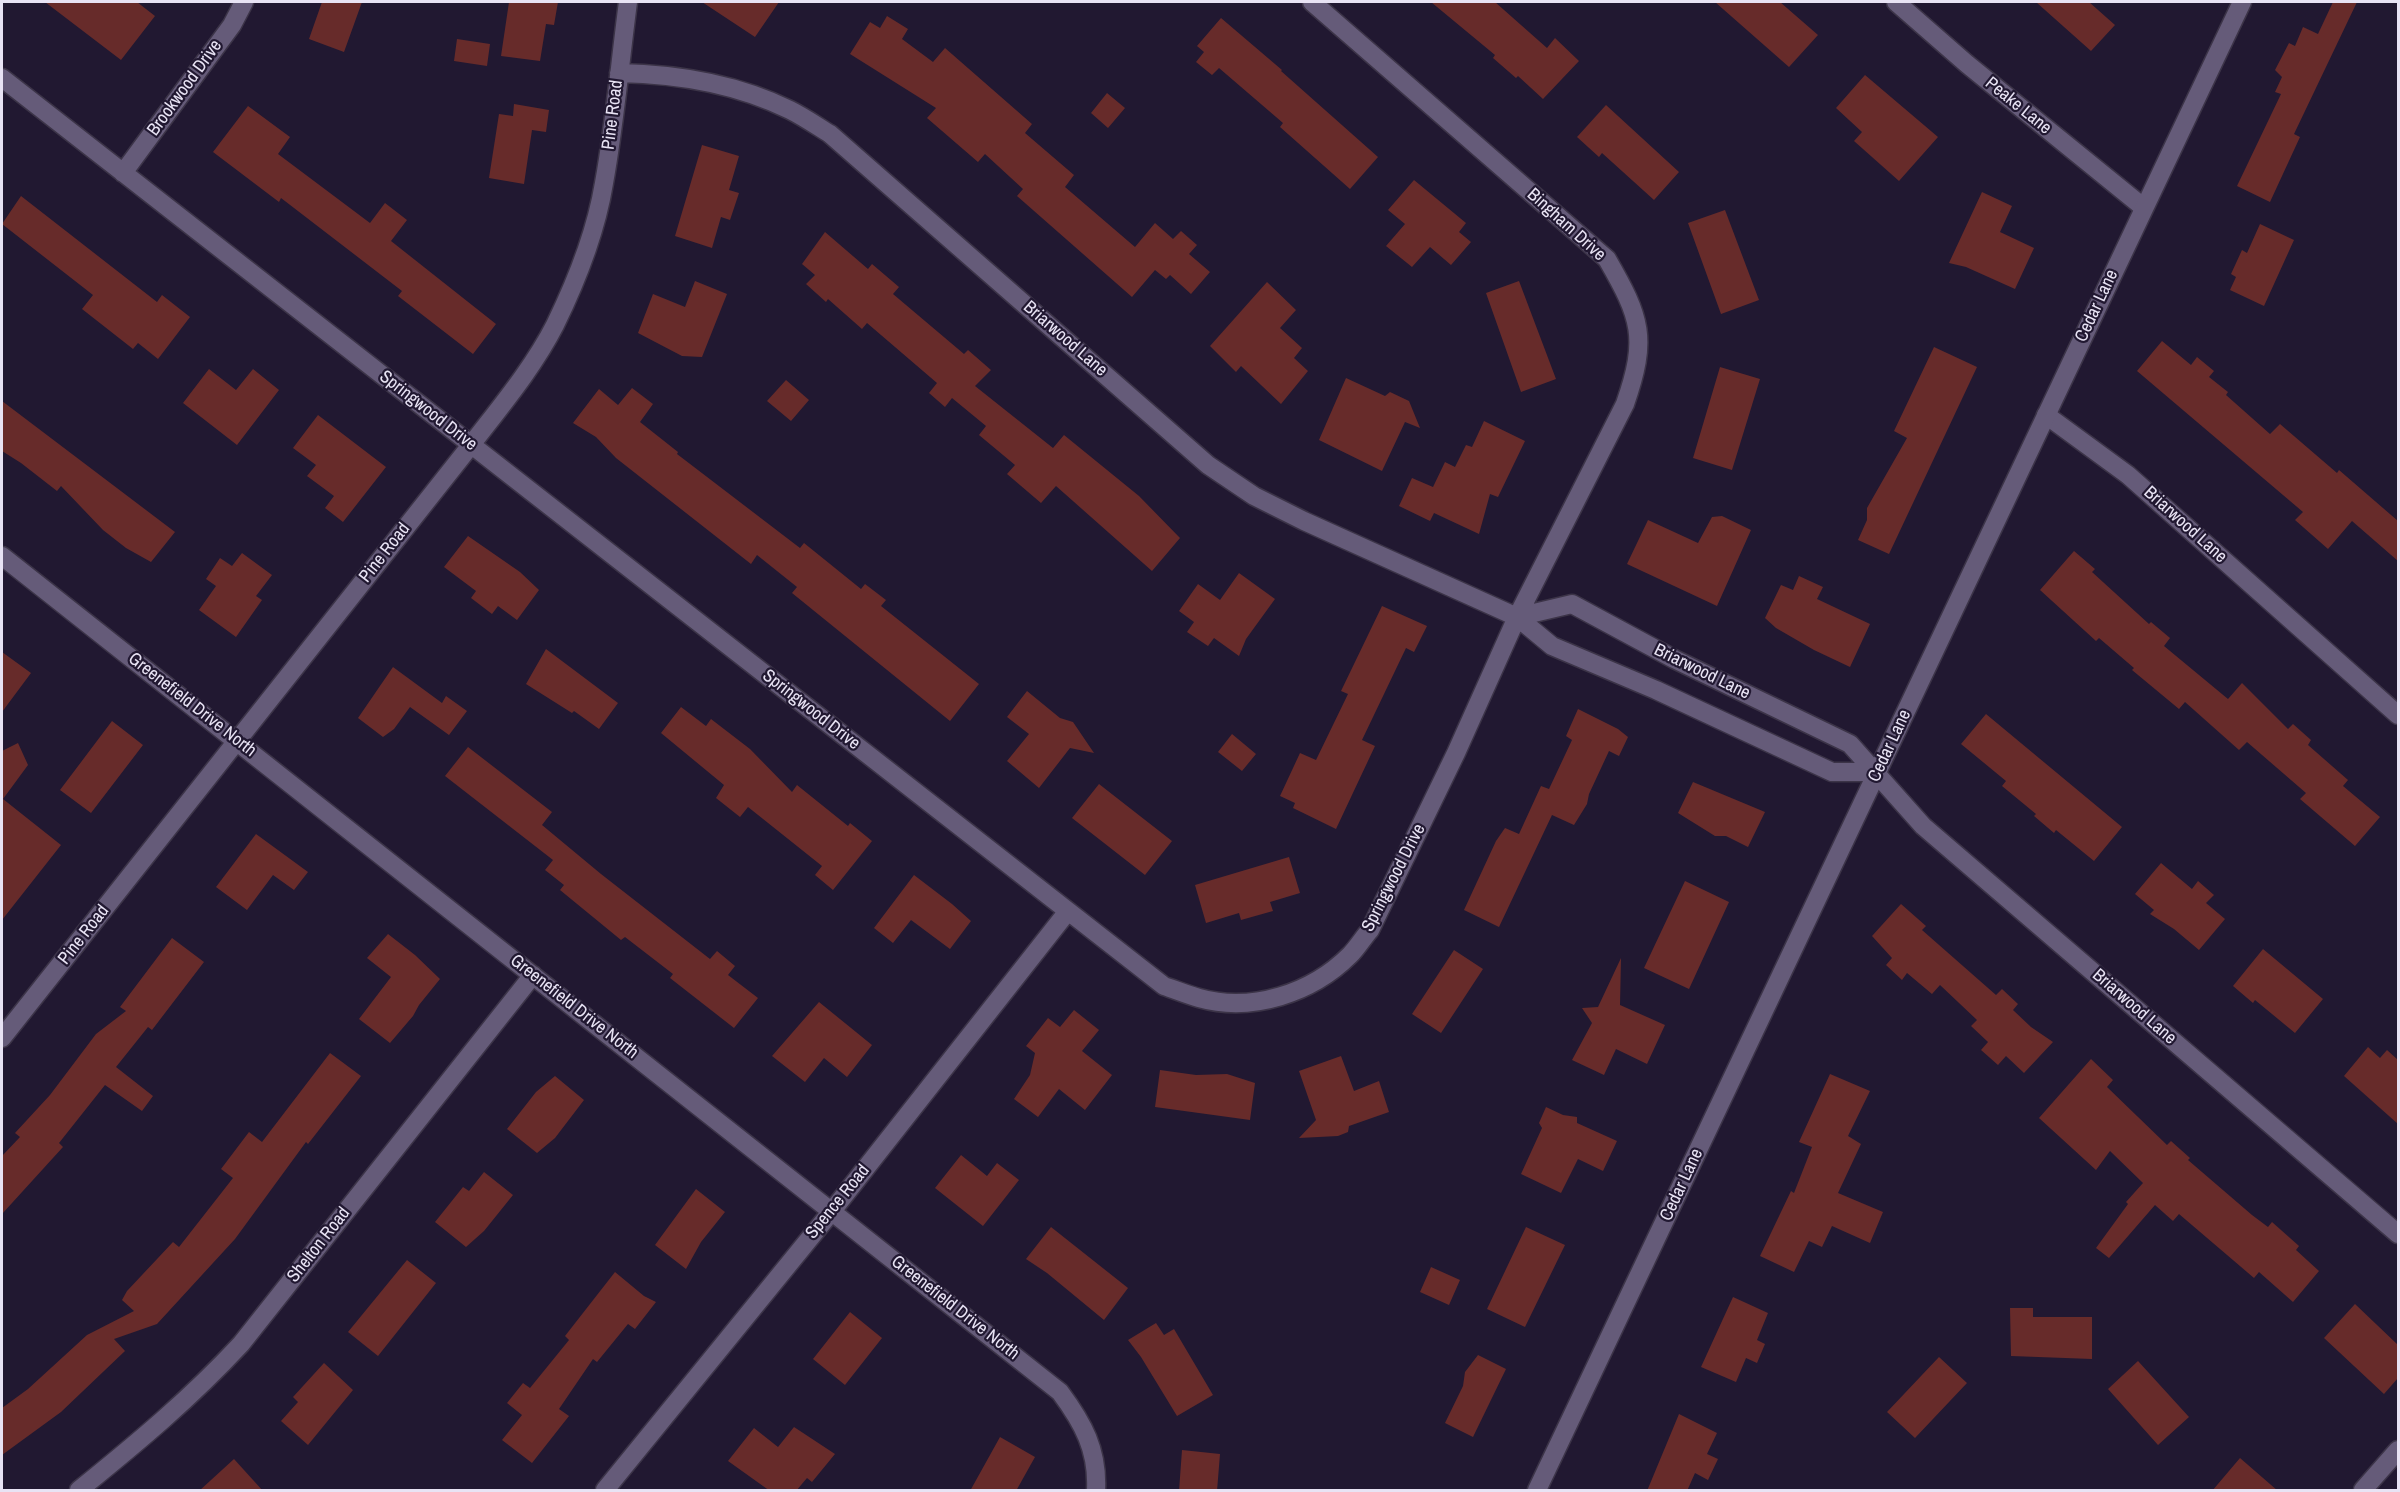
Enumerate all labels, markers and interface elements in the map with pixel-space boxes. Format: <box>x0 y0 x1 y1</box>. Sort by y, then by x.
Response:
street label: Brookwood Drive <box>143 36 227 140</box>
street label: Peake Lane <box>1981 73 2055 139</box>
street label: Pine Road <box>598 79 628 151</box>
street label: Bingham Drive <box>1522 184 1610 266</box>
street label: Cedar Lane <box>2071 266 2123 346</box>
street label: Briarwood Lane <box>1019 297 1111 381</box>
street label: Springwood Drive <box>375 366 481 456</box>
street label: Briarwood Lane <box>2139 482 2231 568</box>
street label: Pine Road <box>355 519 415 587</box>
street label: Briarwood Lane <box>1650 639 1754 705</box>
street label: Greenefield Drive North <box>124 648 260 762</box>
street label: Springwood Drive <box>758 665 864 755</box>
street label: Cedar Lane <box>1864 706 1916 786</box>
street label: Springwood Drive <box>1358 820 1430 936</box>
street label: Pine Road <box>54 901 114 969</box>
street label: Greenefield Drive North <box>506 950 642 1064</box>
street label: Briarwood Lane <box>2088 965 2180 1049</box>
street label: Cedar Lane <box>1656 1145 1708 1225</box>
street label: Spence Road <box>801 1160 875 1244</box>
street label: Shelton Road <box>283 1203 355 1287</box>
street label: Greenefield Drive North <box>887 1251 1023 1365</box>

